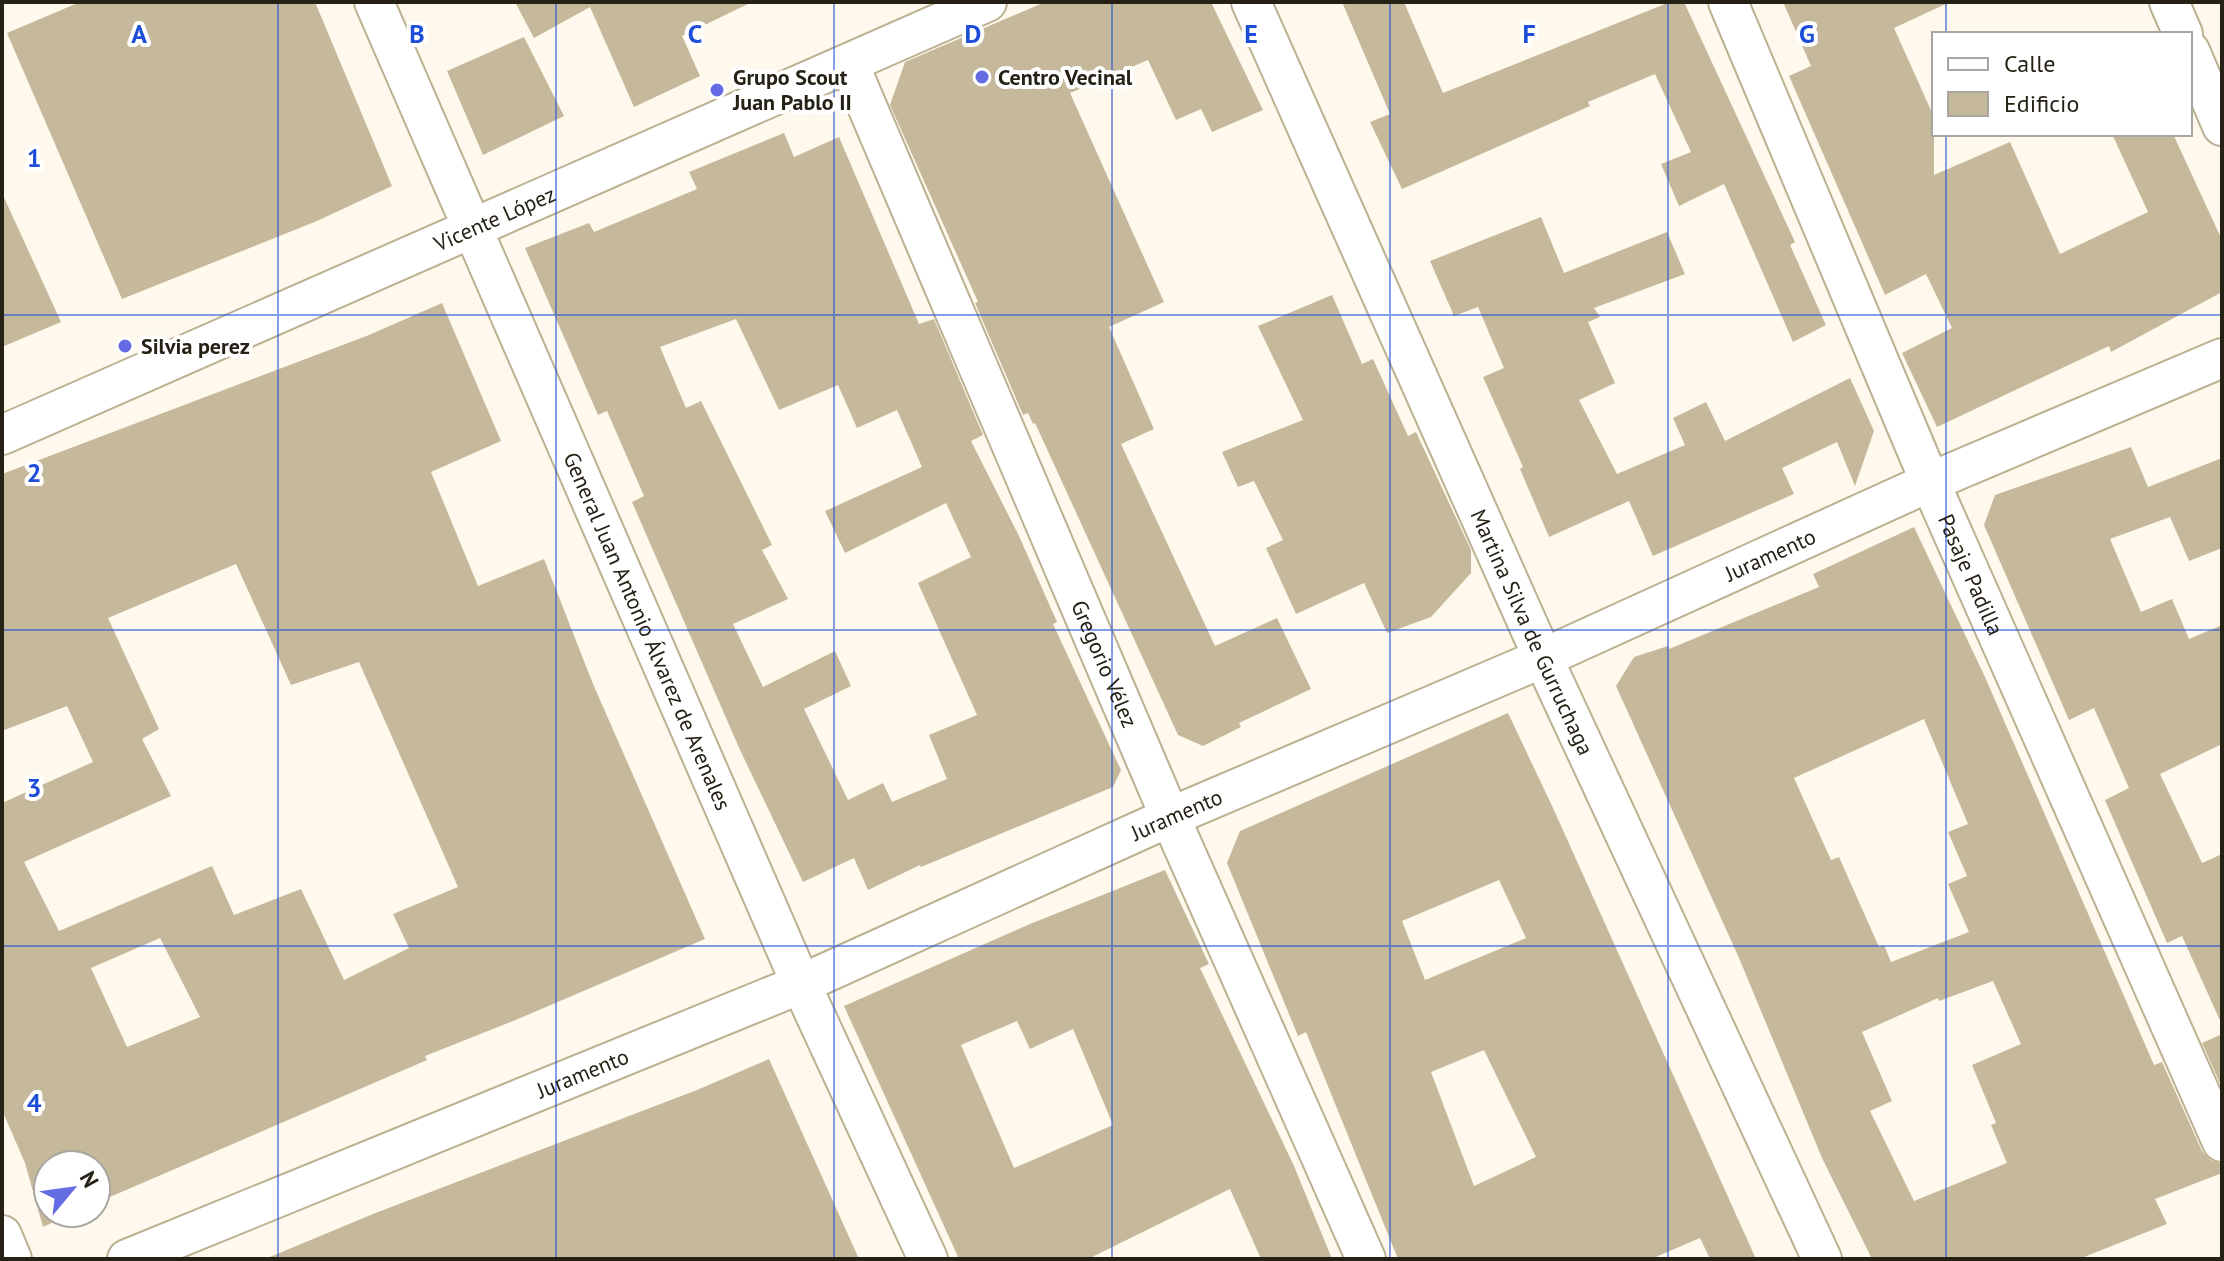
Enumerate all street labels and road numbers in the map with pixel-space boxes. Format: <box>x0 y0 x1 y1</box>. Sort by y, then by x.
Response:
street label: Vicente López <box>429 180 560 258</box>
street label: General Juan Antonio Álvarez de Arenales <box>557 448 738 815</box>
street label: Martina Silva de Gurruchaga <box>1465 505 1600 759</box>
street label: Pasaje Padilla <box>1932 510 2010 639</box>
street label: Juramento <box>1719 522 1820 588</box>
street label: Gregorio Vélez <box>1065 596 1144 732</box>
street label: Juramento <box>1126 782 1226 847</box>
street label: Juramento <box>532 1042 633 1105</box>

